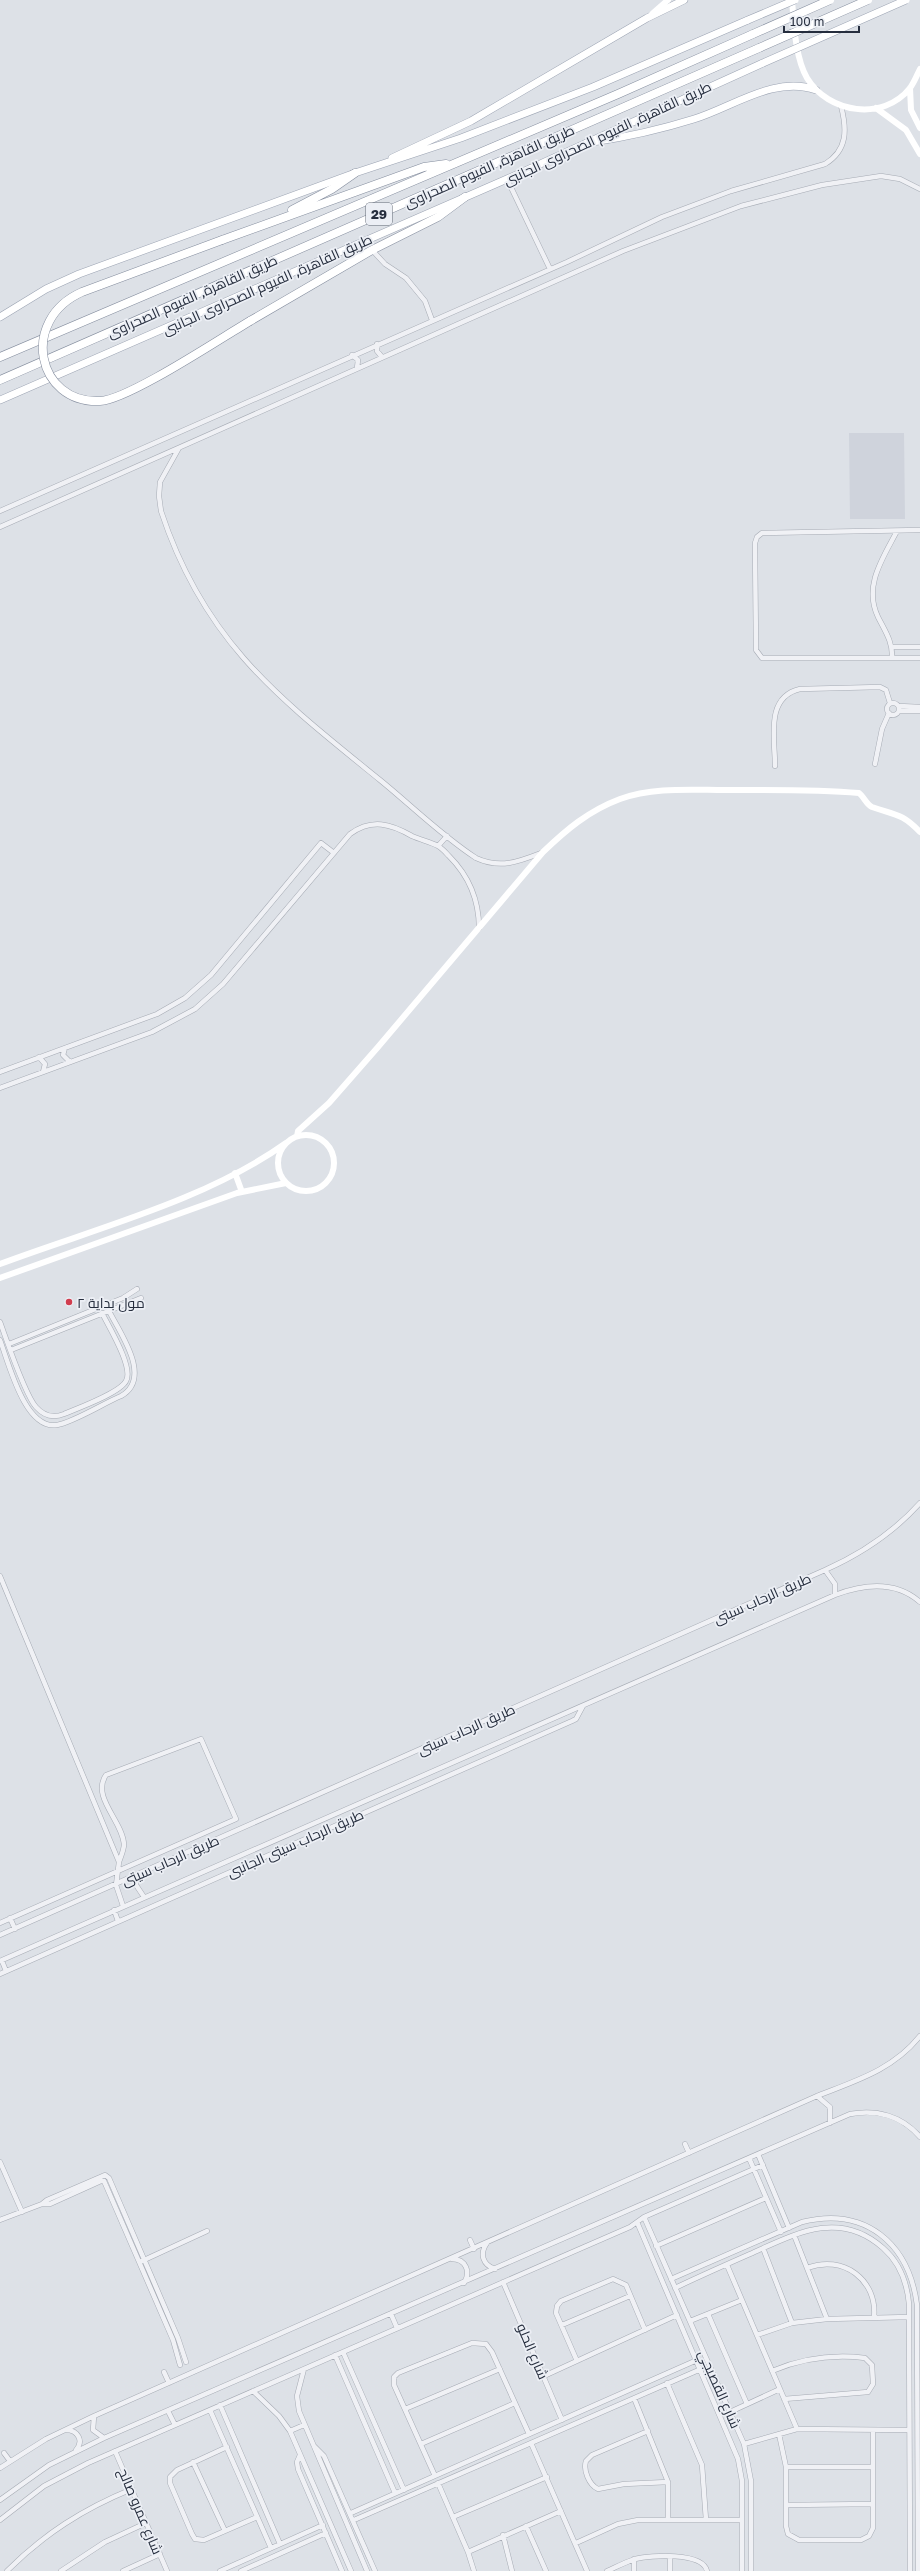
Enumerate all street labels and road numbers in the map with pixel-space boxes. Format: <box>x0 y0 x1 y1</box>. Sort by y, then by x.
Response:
street label: طريق القاهرة, الفيوم الصحراوى الجانبى <box>500 77 715 191</box>
street label: طريق القاهرة, الفيوم الصحراوى <box>401 121 578 213</box>
road number: 29 <box>366 203 392 225</box>
street label: طريق القاهرة, الفيوم الصحراوى الجانبى <box>160 230 374 338</box>
street label: طريق القاهرة, الفيوم الصحراوى <box>104 251 280 341</box>
street label: طريق الرحاب سيتى <box>711 1569 814 1628</box>
street label: طريق الرحاب سيتى <box>415 1700 518 1759</box>
street label: طريق الرحاب سيتى الجانبى <box>224 1805 366 1882</box>
street label: طريق الرحاب سيتى <box>119 1831 222 1890</box>
street label: شارع الحلو <box>513 2320 552 2382</box>
street label: شارع القصبجي <box>691 2347 745 2432</box>
street label: شارع عمرو صالح <box>114 2465 167 2557</box>

